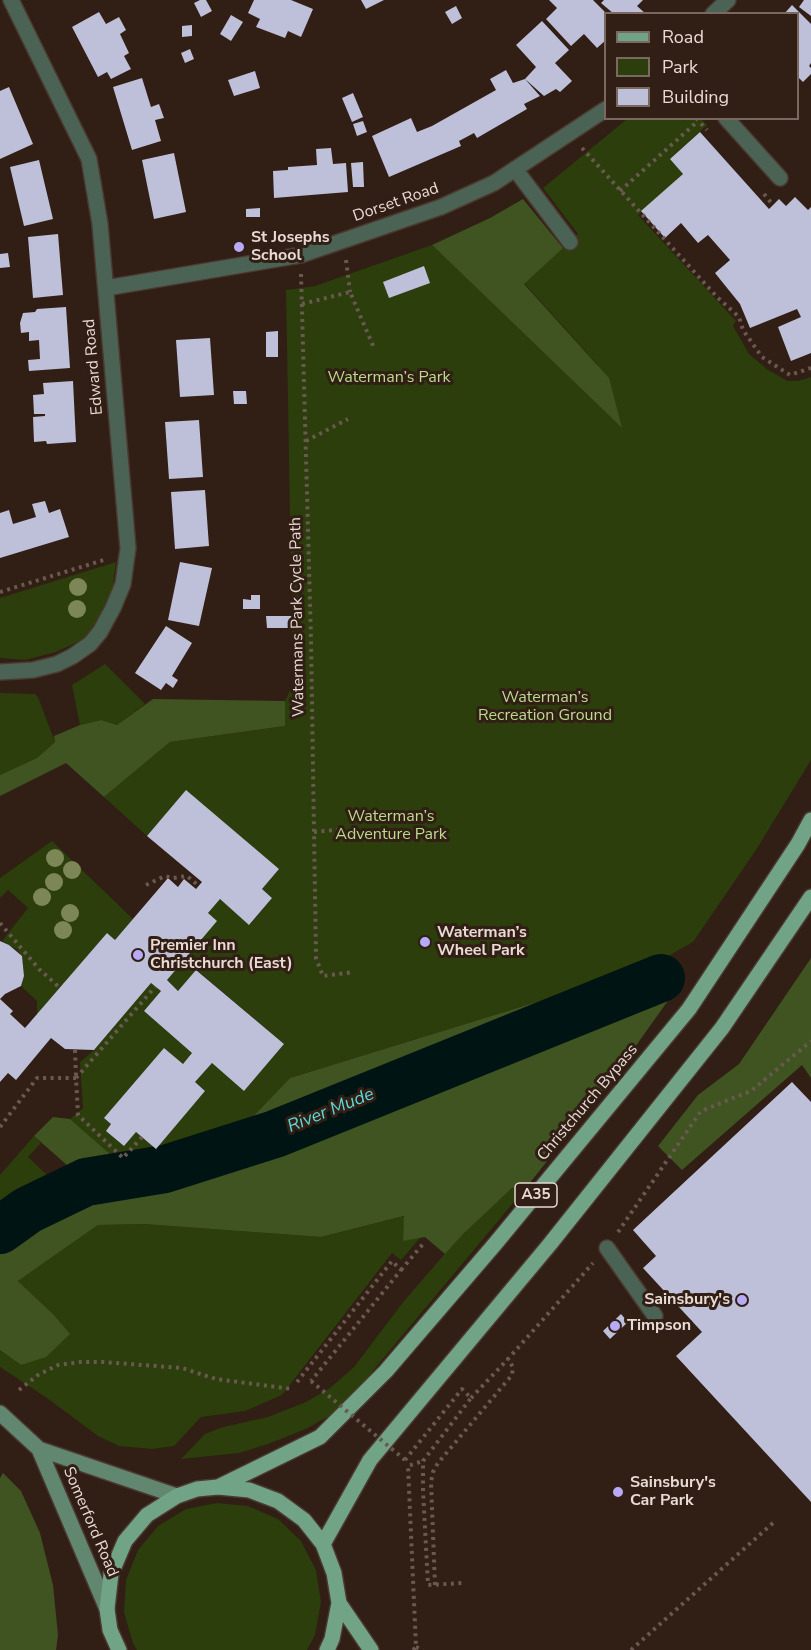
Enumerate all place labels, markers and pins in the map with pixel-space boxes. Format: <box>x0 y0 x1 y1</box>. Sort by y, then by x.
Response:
place label: St Josephs School <box>251 228 330 266</box>
marker: St Josephs School <box>232 240 246 254</box>
place label: Waterman’s Wheel Park <box>437 923 527 961</box>
marker: Waterman’s Wheel Park <box>418 935 432 949</box>
place label: Premier Inn Christchurch (East) <box>150 936 293 974</box>
marker: Premier Inn Christchurch (East) <box>131 948 145 962</box>
place label: Sainsbury's <box>644 1290 730 1310</box>
marker: Sainsbury's <box>735 1293 749 1307</box>
place label: Timpson <box>627 1316 691 1336</box>
marker: Timpson <box>608 1319 622 1333</box>
place label: Sainsbury's Car Park <box>630 1473 716 1511</box>
marker: Sainsbury's Car Park <box>611 1485 625 1499</box>

